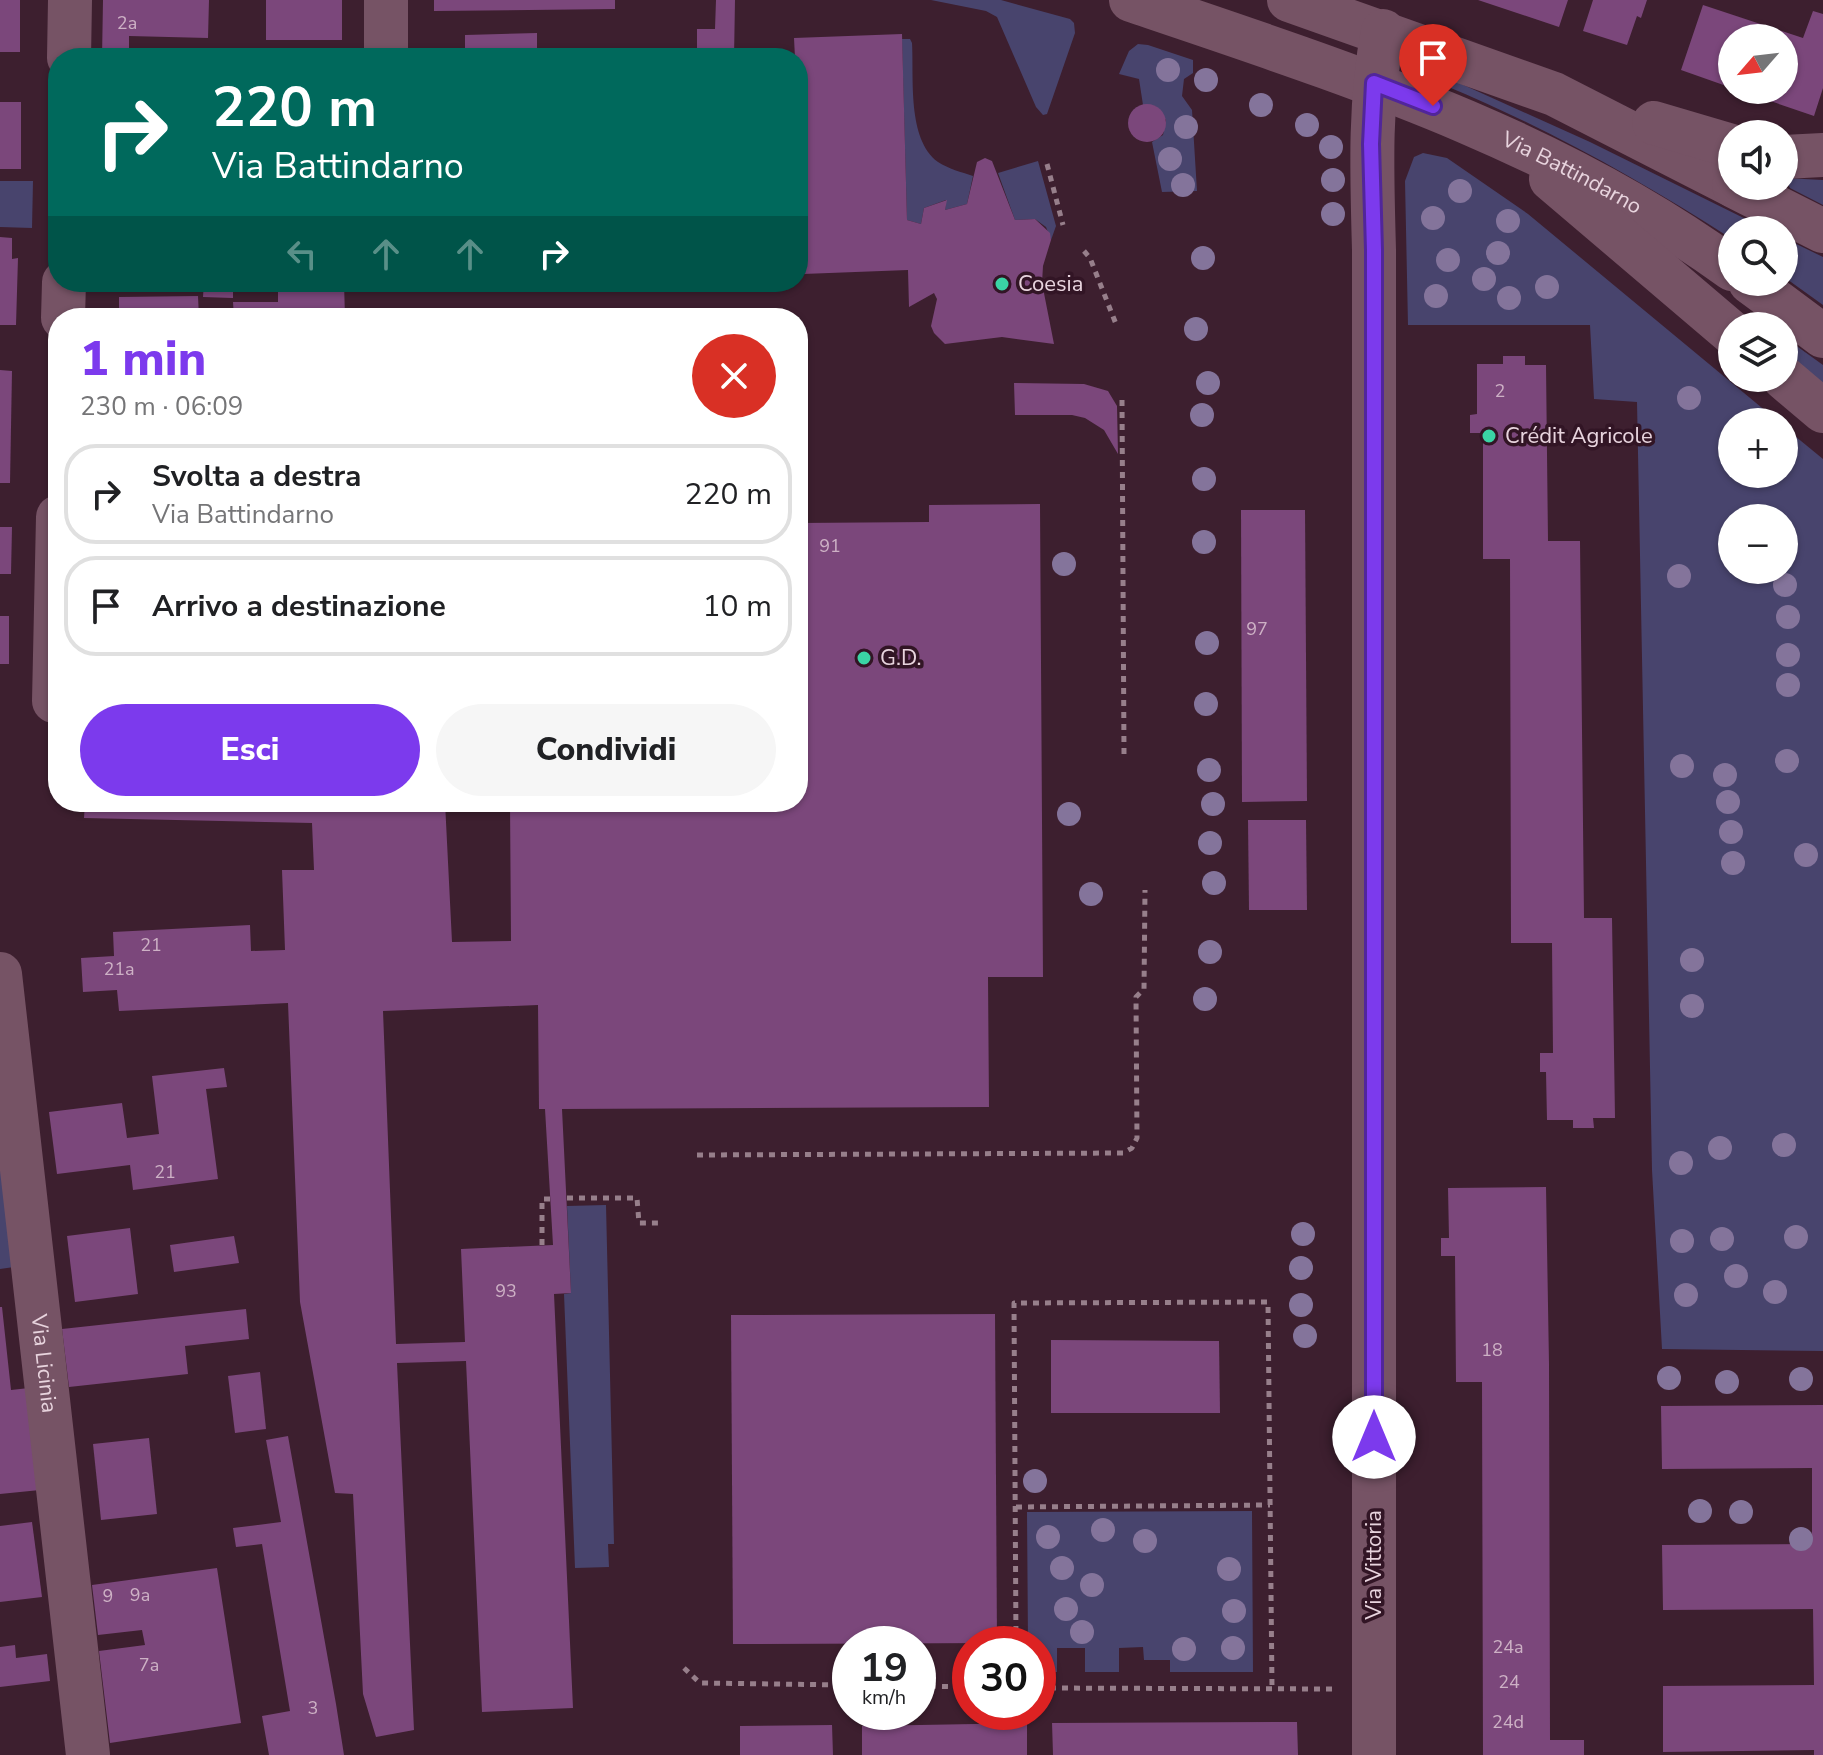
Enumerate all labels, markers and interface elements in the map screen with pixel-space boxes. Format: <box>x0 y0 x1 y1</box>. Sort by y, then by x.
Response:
house number: 2a <box>117 11 137 35</box>
pin <box>1399 24 1467 106</box>
north arrow <box>1718 24 1798 104</box>
map controls <box>1718 24 1798 584</box>
icon: arrive <box>1411 36 1455 80</box>
text: 220 m <box>212 69 377 146</box>
icon: right <box>80 80 184 184</box>
button: sound <box>1718 120 1798 200</box>
street label: Via Battindarno <box>1496 124 1647 222</box>
text: Via Battindarno <box>212 142 464 191</box>
button: search <box>1718 216 1798 296</box>
icon: left <box>280 232 324 276</box>
icon: ahead <box>364 232 408 276</box>
icon: ahead <box>448 232 492 276</box>
icon: right <box>532 232 576 276</box>
place label: Coesia <box>1018 269 1083 299</box>
marker: Coesia <box>993 275 1011 293</box>
button: layers <box>1718 312 1798 392</box>
text: 1 min <box>80 326 206 392</box>
button: close <box>692 334 776 418</box>
house number: 2 <box>1495 379 1505 403</box>
text: 230 m · 06:09 <box>80 389 243 424</box>
button: + <box>1718 408 1798 488</box>
place label: Crédit Agricole <box>1505 421 1653 451</box>
marker: Crédit Agricole <box>1480 427 1498 445</box>
text: Svolta a destra <box>152 456 362 497</box>
icon: right <box>84 472 128 516</box>
text: 220 m <box>685 474 772 515</box>
text: Via Battindarno <box>152 497 334 532</box>
button: − <box>1718 504 1798 584</box>
house number: 91 <box>819 534 841 558</box>
icon: arrive <box>84 584 128 628</box>
text: Arrivo a destinazione <box>152 586 446 627</box>
text: 10 m <box>703 586 772 627</box>
house number: 97 <box>1246 617 1268 641</box>
place label: G.D. <box>880 643 922 673</box>
marker: G.D. <box>855 649 873 667</box>
button: Esci <box>80 704 420 796</box>
button: Condividi <box>436 704 776 796</box>
house number: 21 <box>140 933 162 957</box>
house number: 21a <box>103 957 135 981</box>
house number: 21 <box>154 1160 176 1184</box>
house number: 93 <box>495 1279 517 1303</box>
street label: Via Licinia <box>23 1312 64 1415</box>
house number: 18 <box>1481 1338 1503 1362</box>
position arrow <box>1332 1395 1416 1479</box>
street label: Via Vittoria <box>1359 1510 1389 1621</box>
house number: 9a <box>130 1583 150 1607</box>
house number: 9 <box>103 1584 113 1608</box>
speed limit sign: 30 <box>952 1626 1056 1730</box>
house number: 24a <box>1492 1635 1524 1659</box>
text: 19 <box>860 1641 908 1695</box>
house number: 7a <box>139 1653 159 1677</box>
house number: 24 <box>1498 1670 1520 1694</box>
text: km/h <box>862 1684 906 1711</box>
house number: 3 <box>308 1696 318 1720</box>
house number: 24d <box>1492 1710 1524 1734</box>

